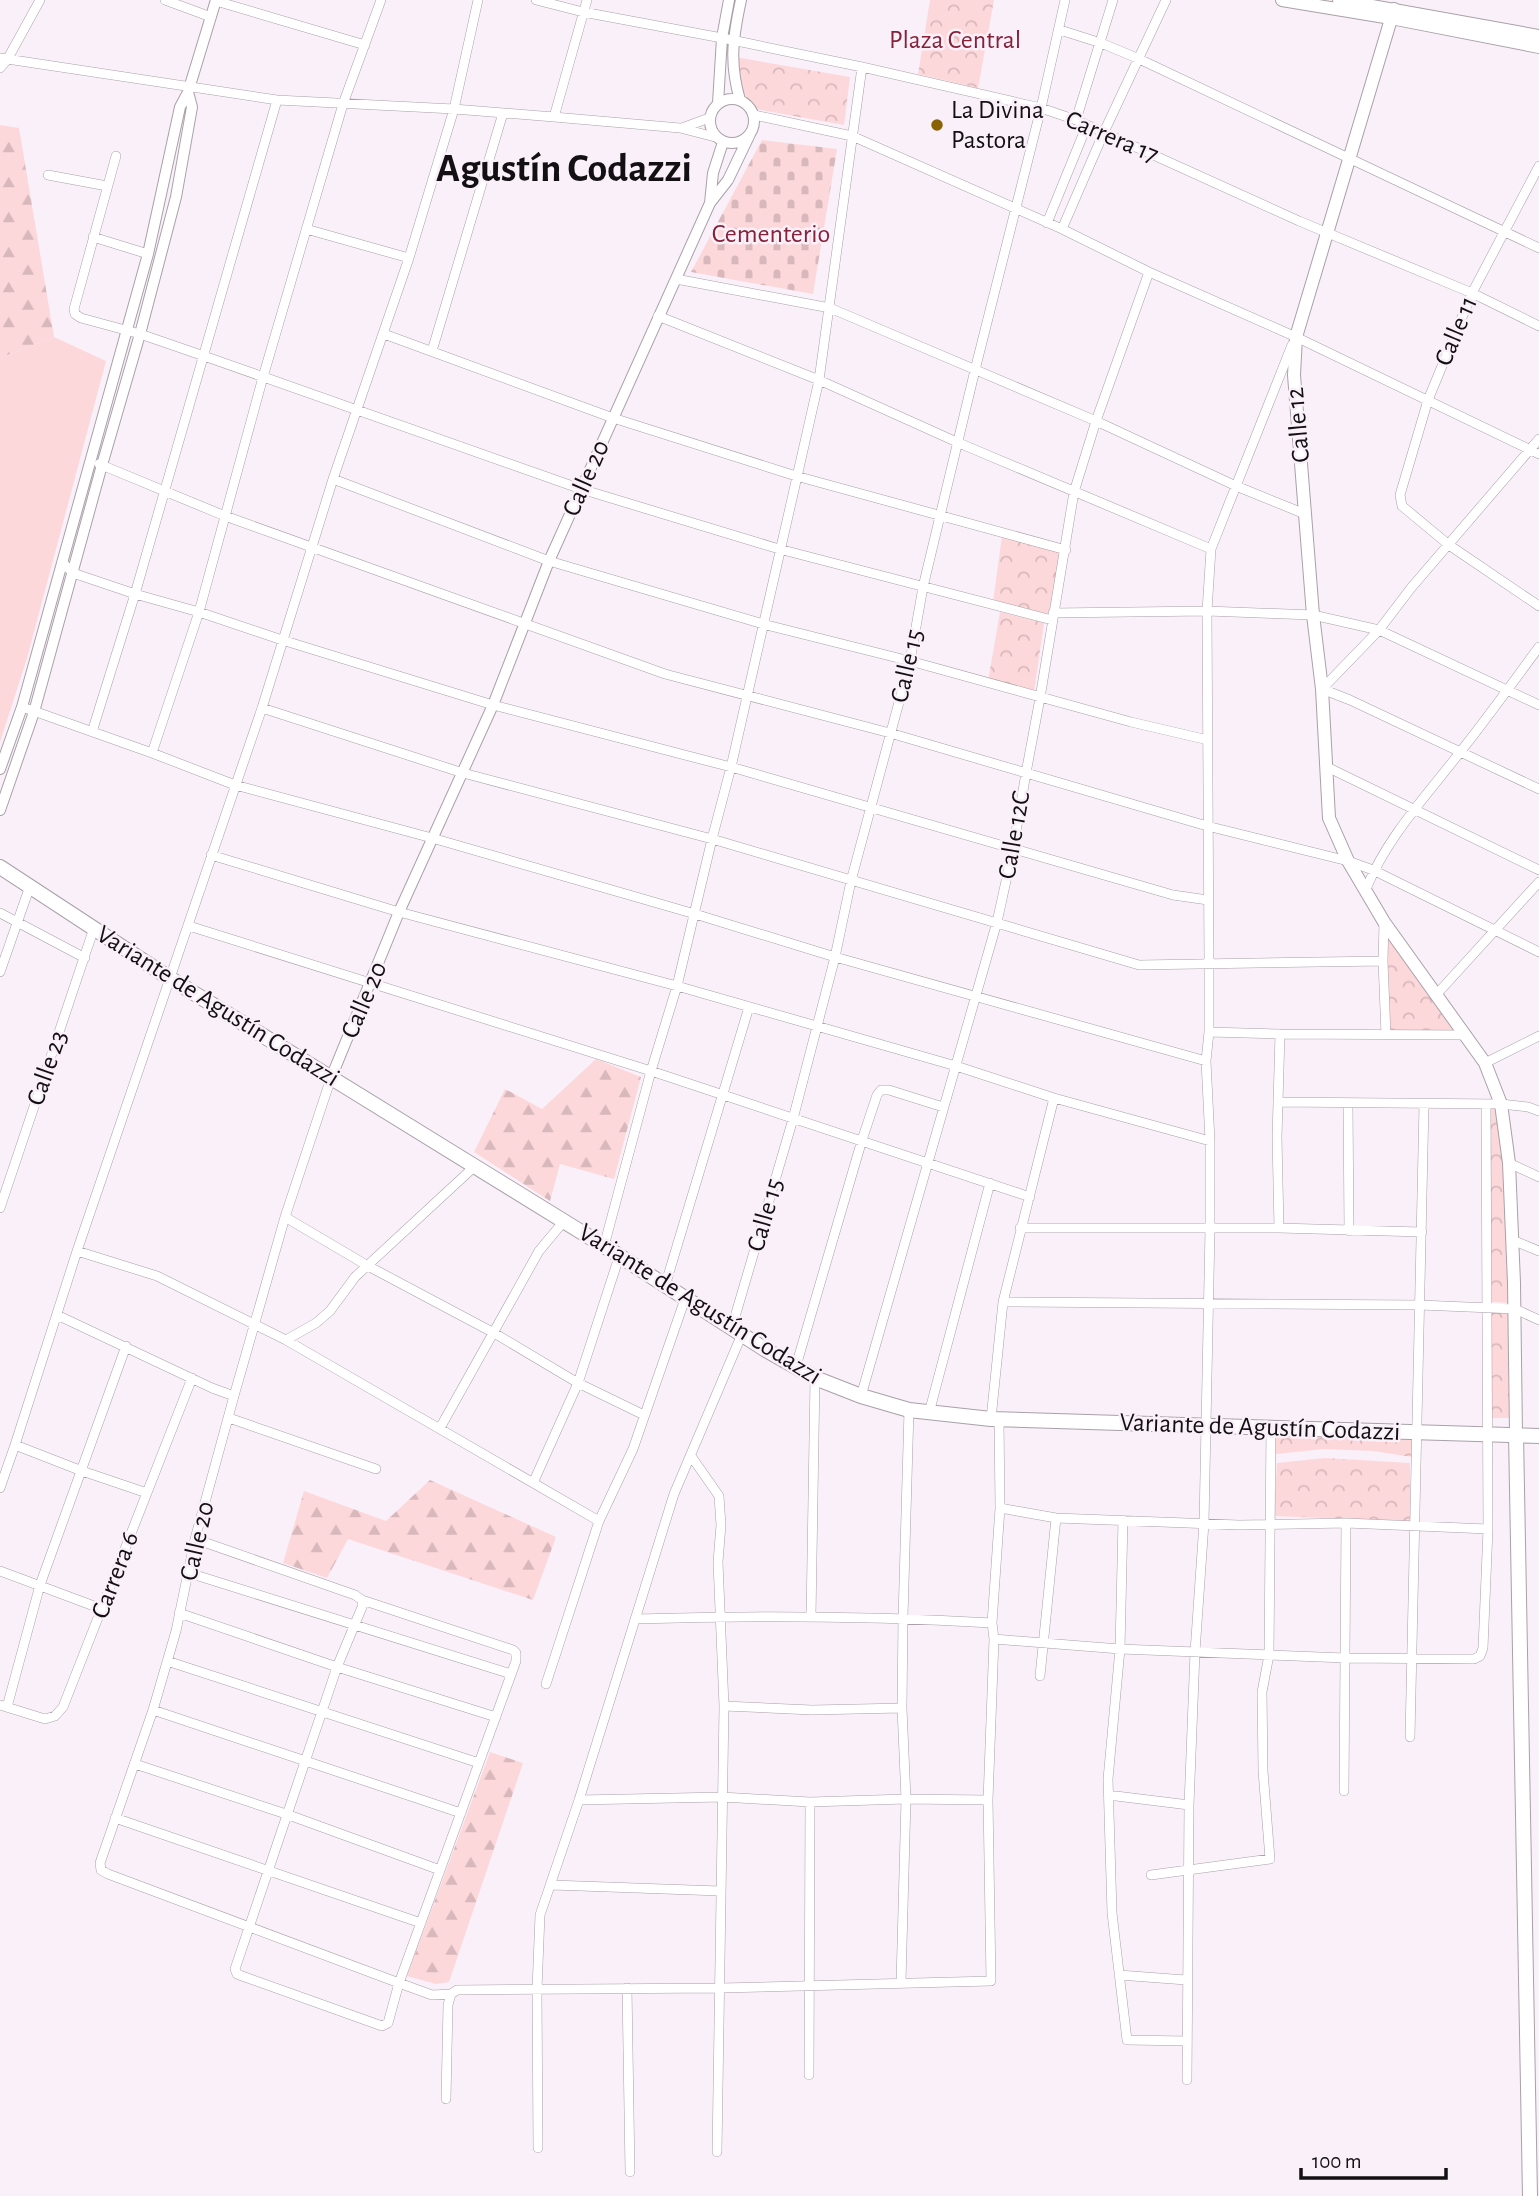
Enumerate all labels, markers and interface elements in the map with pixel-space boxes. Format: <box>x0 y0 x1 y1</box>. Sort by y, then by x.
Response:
park label: Plaza Central <box>889 27 1021 53</box>
place label: La Divina Pastora <box>951 97 1044 153</box>
street label: Carrera 17 <box>1062 106 1162 168</box>
marker: La Divina Pastora <box>929 117 945 133</box>
district label: Agustín Codazzi <box>436 149 692 189</box>
park label: Cementerio <box>712 221 830 247</box>
street label: Calle 11 <box>1430 293 1482 369</box>
street label: Calle 12 <box>1282 386 1314 464</box>
street label: Calle 20 <box>558 436 614 520</box>
street label: Calle 15 <box>886 627 928 705</box>
street label: Calle 12C <box>993 789 1035 881</box>
street label: Variante de Agustín Codazzi <box>92 921 344 1091</box>
street label: Calle 20 <box>336 958 392 1042</box>
street label: Calle 23 <box>22 1027 72 1109</box>
street label: Calle 15 <box>742 1176 788 1254</box>
street label: Variante de Agustín Codazzi <box>574 1219 826 1389</box>
street label: Variante de Agustín Codazzi <box>1119 1409 1401 1445</box>
street label: Calle 20 <box>175 1499 219 1583</box>
street label: Carrera 6 <box>87 1528 143 1622</box>
scale bar <box>1301 2136 1446 2180</box>
text: 100 m <box>1312 2151 1362 2172</box>

